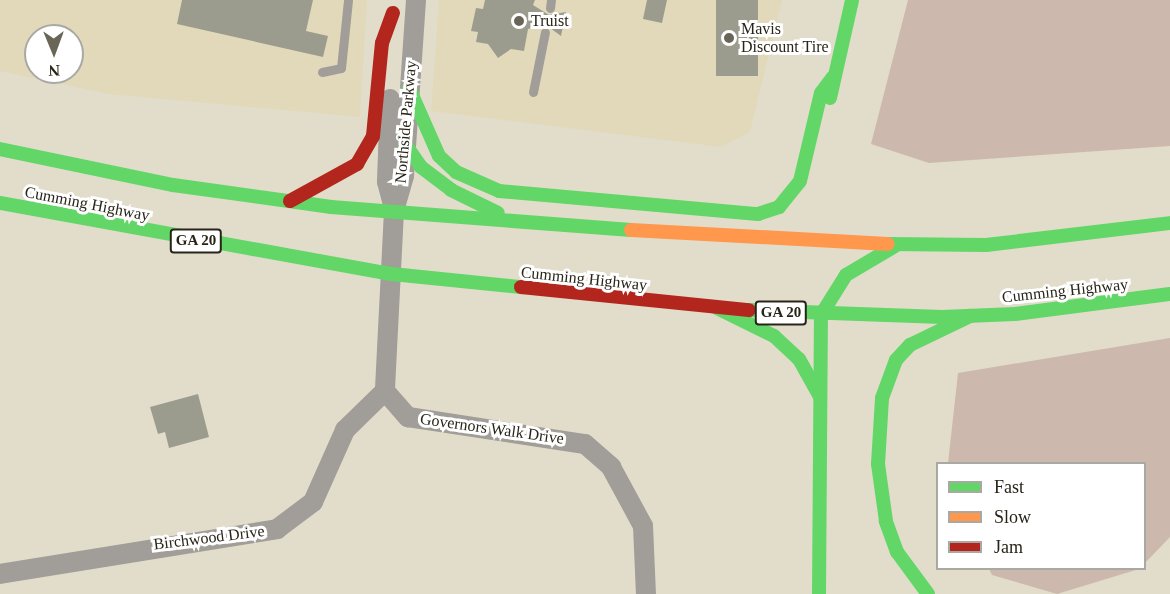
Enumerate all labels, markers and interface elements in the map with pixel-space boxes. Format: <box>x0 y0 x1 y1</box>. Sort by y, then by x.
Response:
place label: Truist <box>531 11 569 31</box>
marker: Truist <box>512 14 526 28</box>
place label: Mavis Discount Tire <box>741 19 829 57</box>
north arrow <box>24 24 84 84</box>
marker: Mavis Discount Tire <box>722 31 736 45</box>
street label: Northside Parkway <box>391 60 421 184</box>
text: N <box>48 62 60 79</box>
street label: Cumming Highway <box>23 182 151 226</box>
road number: GA 20 <box>169 229 223 253</box>
street label: Cumming Highway <box>520 263 648 295</box>
street label: Cumming Highway <box>1001 275 1129 307</box>
road number: GA 20 <box>754 301 808 325</box>
street label: Governors Walk Drive <box>419 409 565 449</box>
legend <box>936 462 1146 570</box>
text: Fast <box>994 477 1024 497</box>
text: Slow <box>994 507 1031 527</box>
street label: Birchwood Drive <box>152 522 266 554</box>
text: Jam <box>994 537 1023 557</box>

